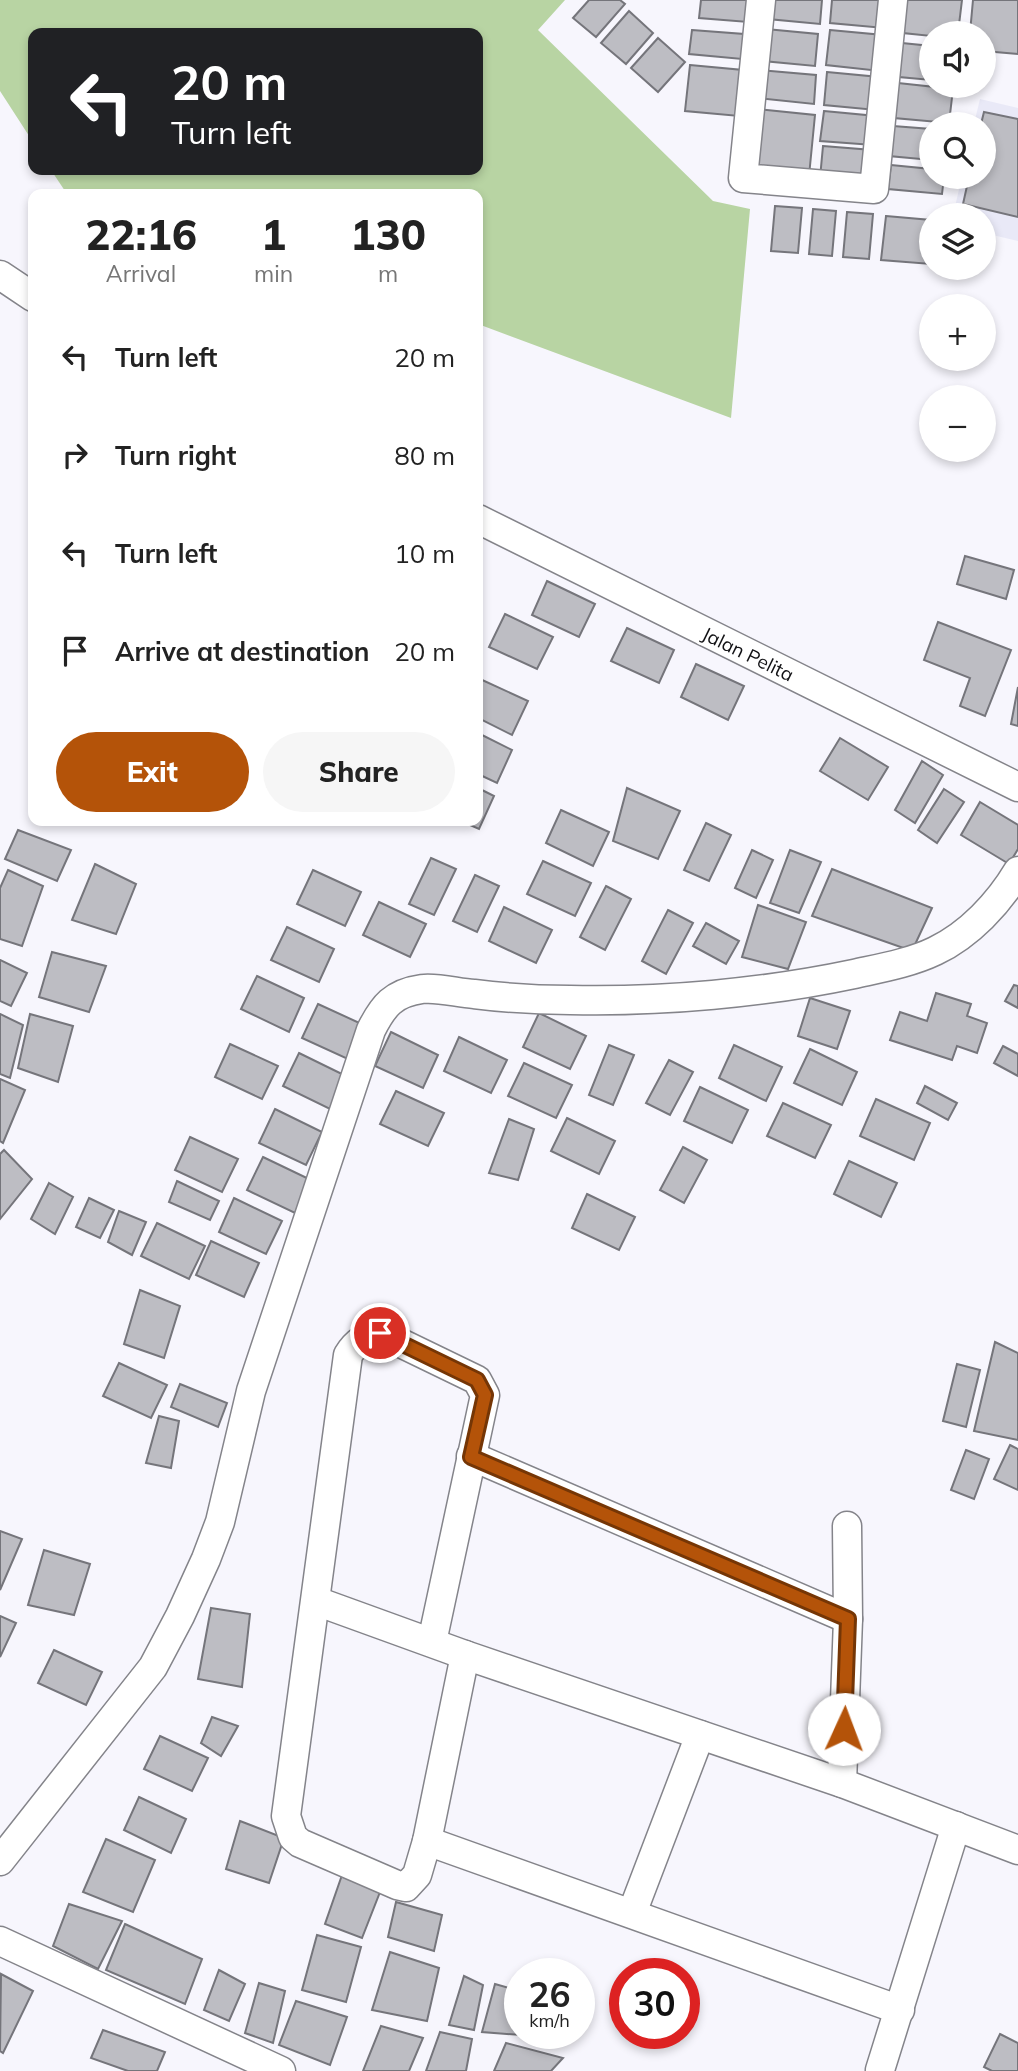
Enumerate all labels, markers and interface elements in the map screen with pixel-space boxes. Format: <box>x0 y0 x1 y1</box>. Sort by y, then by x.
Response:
map controls <box>919 21 996 462</box>
button: sound <box>919 21 996 98</box>
text: 20 m <box>171 51 287 112</box>
icon: left <box>56 56 147 147</box>
text: Turn left <box>171 112 291 152</box>
button: search <box>919 112 996 189</box>
button: layers <box>919 203 996 280</box>
text: 22:16 <box>85 208 197 261</box>
text: 1 <box>261 208 286 261</box>
text: 130 <box>350 208 426 261</box>
text: Arrival <box>106 259 176 288</box>
text: min <box>254 259 293 288</box>
text: m <box>378 259 398 288</box>
button: + <box>919 294 996 371</box>
icon: left <box>56 338 94 376</box>
text: Turn left <box>115 341 217 374</box>
text: 20 m <box>394 341 455 374</box>
button: − <box>919 385 996 462</box>
icon: right <box>56 436 94 474</box>
text: Turn right <box>115 439 236 472</box>
text: 80 m <box>394 439 455 472</box>
icon: left <box>56 534 94 572</box>
text: Turn left <box>115 537 217 570</box>
text: 10 m <box>394 537 455 570</box>
street label: Jalan Pelita <box>698 622 798 686</box>
icon: arrive <box>56 632 94 670</box>
text: Arrive at destination <box>115 635 370 668</box>
text: 20 m <box>394 635 455 668</box>
button: Exit <box>56 732 249 812</box>
button: Share <box>263 732 455 812</box>
pin <box>350 1303 410 1363</box>
icon: arrive <box>361 1314 399 1352</box>
position arrow <box>807 1692 881 1766</box>
speed limit sign: 30 <box>609 1958 700 2049</box>
text: 26 <box>528 1972 571 2016</box>
text: km/h <box>529 2009 570 2032</box>

